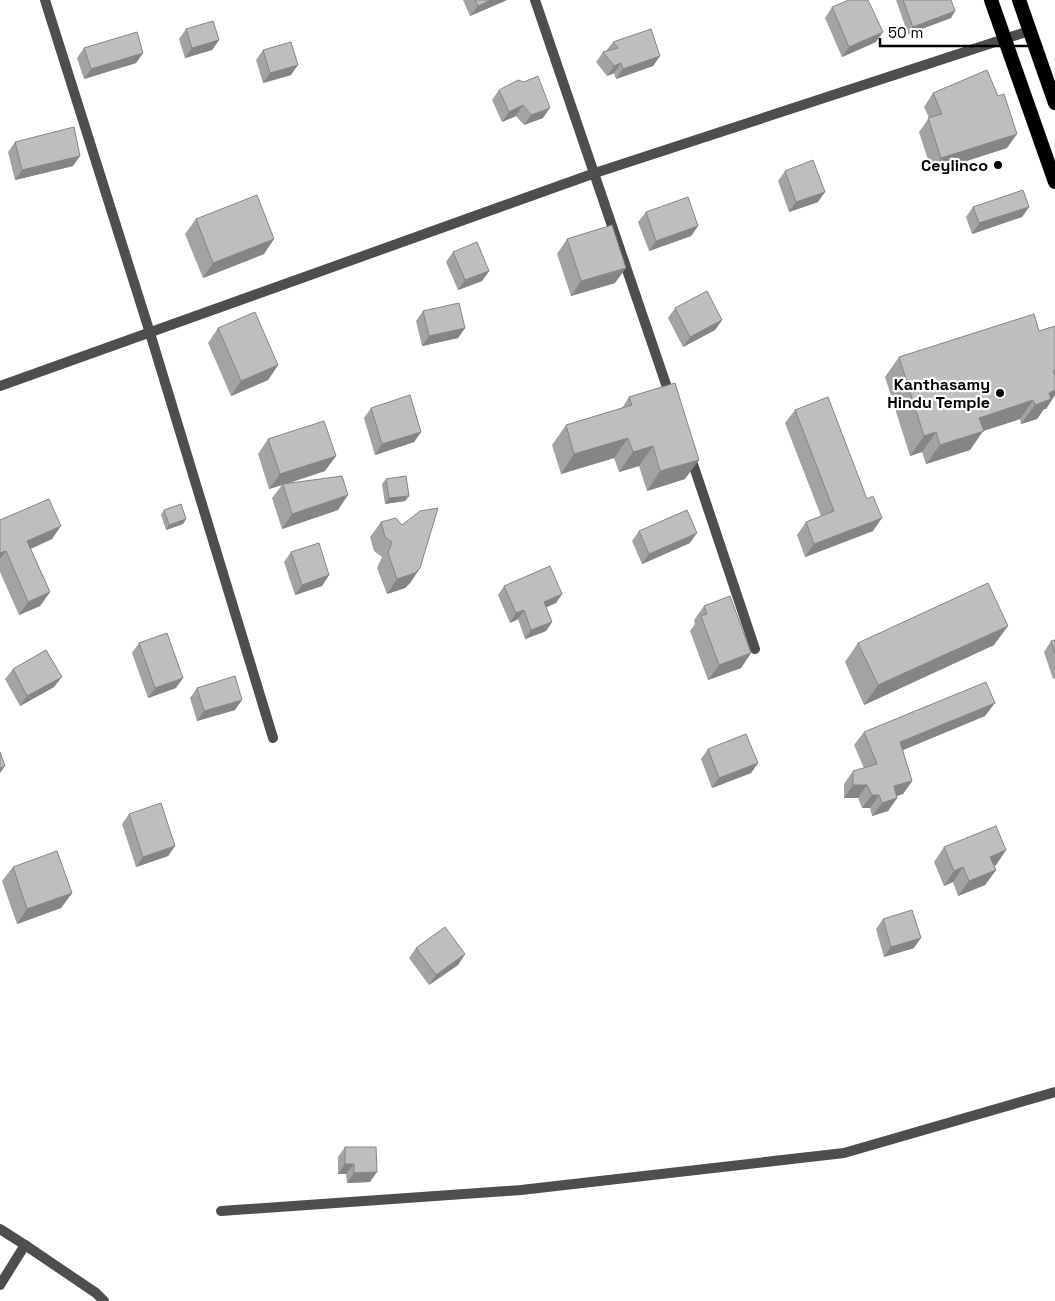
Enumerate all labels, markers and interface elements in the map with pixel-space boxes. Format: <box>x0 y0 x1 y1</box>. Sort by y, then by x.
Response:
scale bar <box>880 15 1031 47</box>
text: 50 m <box>888 23 923 42</box>
place label: Ceylinco <box>921 155 988 176</box>
marker: Ceylinco <box>992 159 1004 171</box>
place label: Kanthasamy Hindu Temple <box>887 374 990 413</box>
marker: Kanthasamy Hindu Temple <box>994 387 1006 399</box>

